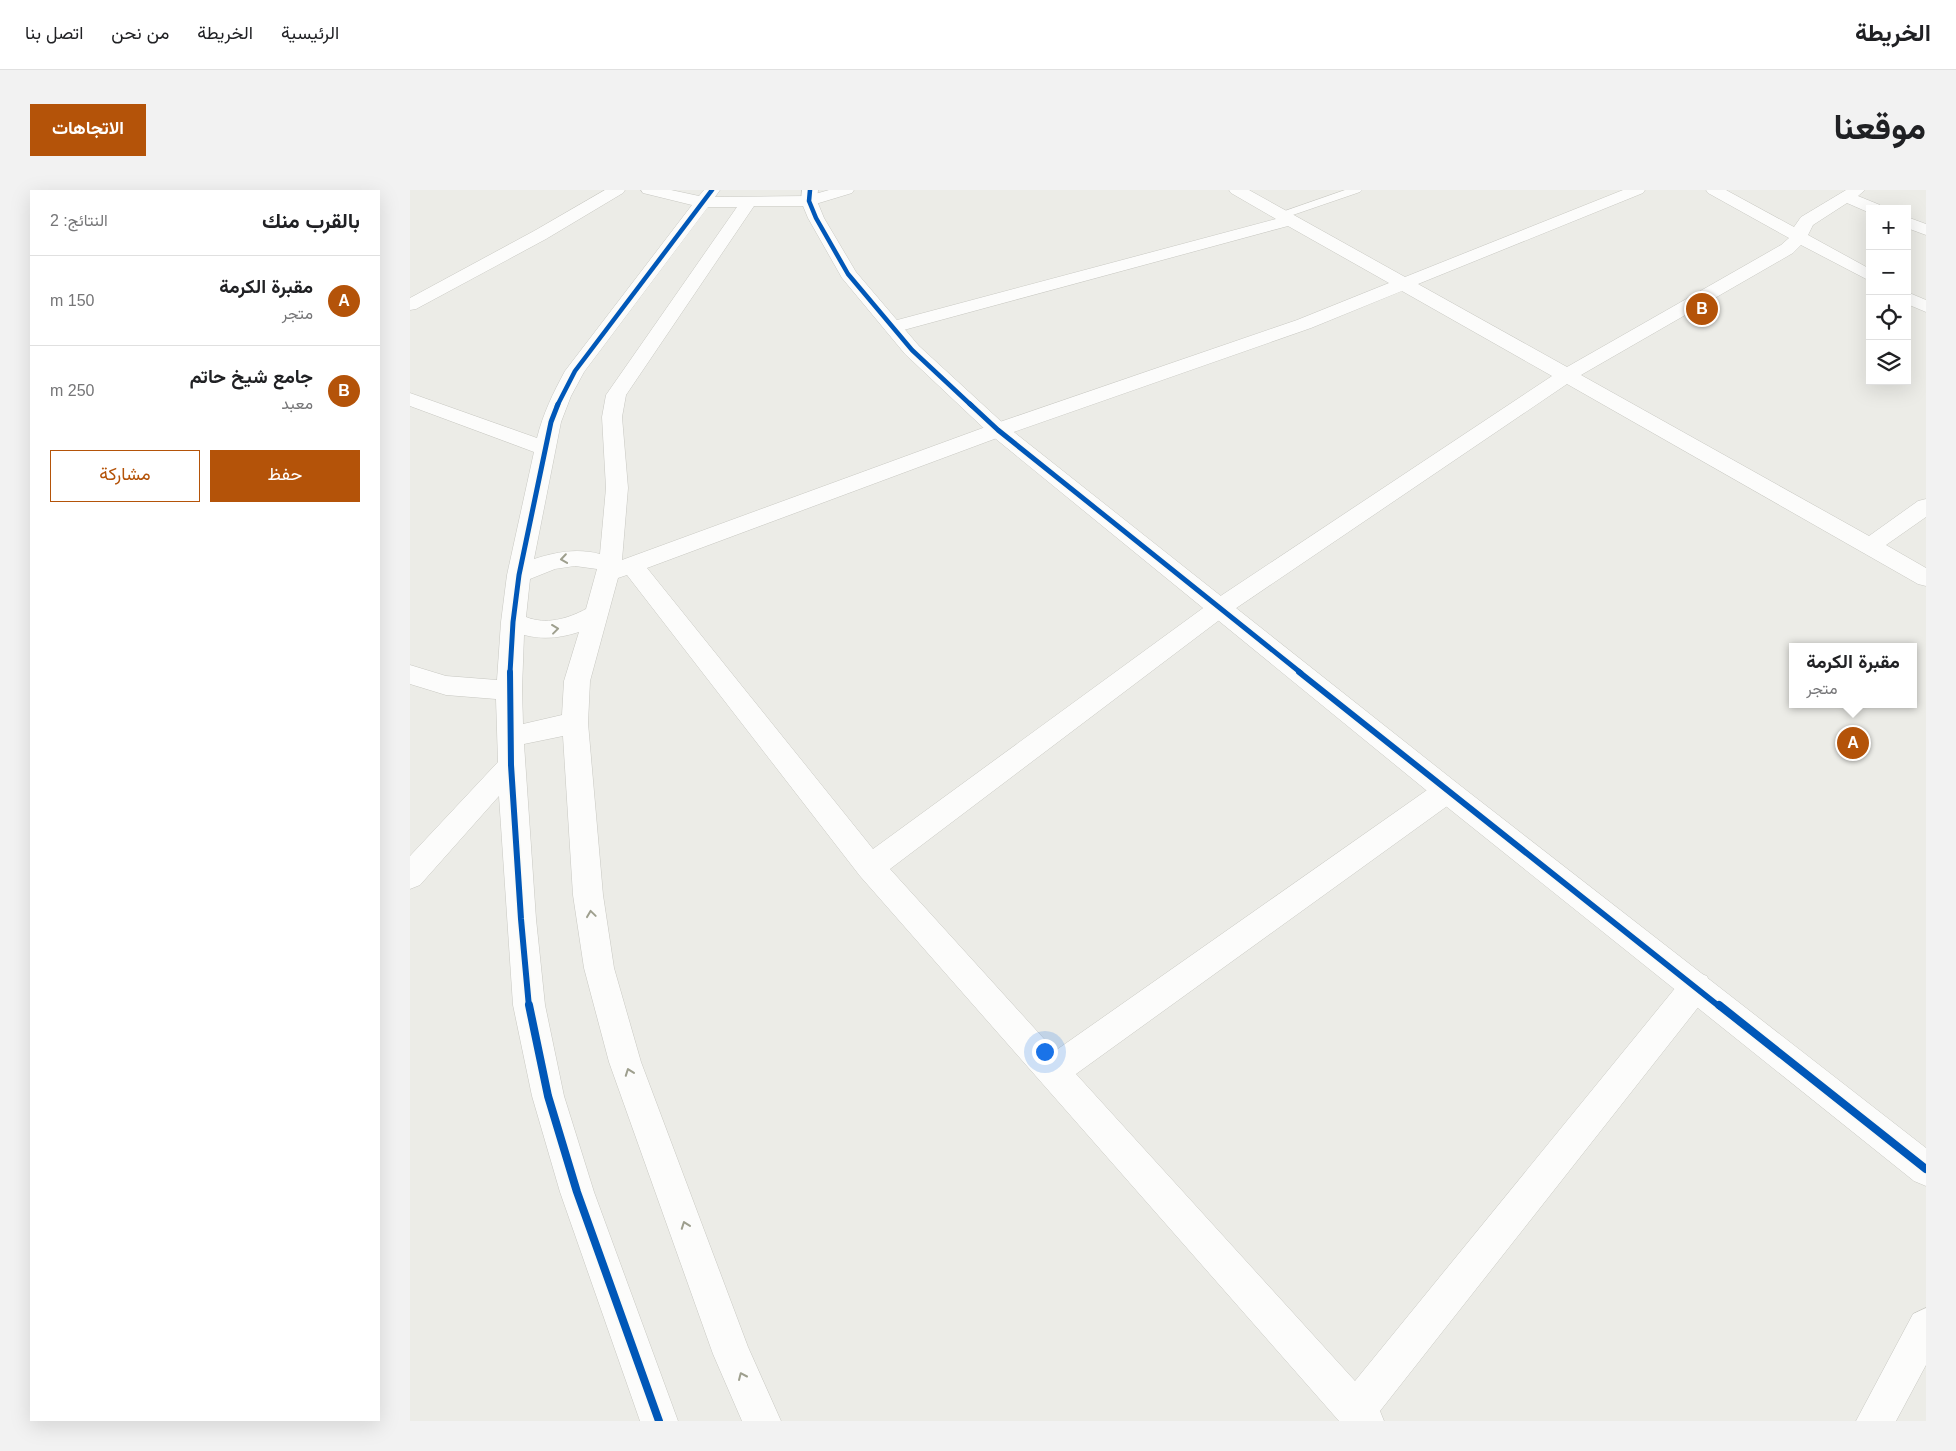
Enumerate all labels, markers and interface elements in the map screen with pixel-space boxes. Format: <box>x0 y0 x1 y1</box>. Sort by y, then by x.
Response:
text: الخريطة <box>1855 19 1931 46</box>
text: اتصل بنا <box>25 23 83 43</box>
text: من نحن <box>111 23 169 43</box>
text: الخريطة <box>197 23 253 43</box>
text: الرئيسية <box>281 23 339 43</box>
button: الاتجاهات <box>30 104 146 156</box>
text: موقعنا <box>1833 107 1926 146</box>
map controls <box>1866 205 1911 385</box>
button: + <box>1866 205 1911 250</box>
text: بالقرب منك <box>262 209 360 232</box>
text: النتائج: 2 <box>50 212 108 229</box>
button: − <box>1866 250 1911 295</box>
text: مقبرة الكرمة <box>219 276 313 297</box>
pin: B <box>1686 290 1718 328</box>
text: 150 m <box>50 292 94 309</box>
text: A <box>338 292 350 309</box>
button: locate <box>1866 295 1911 340</box>
text: متجر <box>282 305 313 322</box>
button: layers <box>1866 340 1911 385</box>
text: جامع شيخ حاتم <box>190 366 313 387</box>
text: 250 m <box>50 382 94 399</box>
text: B <box>338 382 350 399</box>
text: معبد <box>281 395 313 412</box>
button: مشاركة <box>50 450 200 502</box>
button: حفظ <box>210 450 360 502</box>
one-way arrow <box>560 553 568 564</box>
one-way arrow <box>551 624 559 635</box>
popup <box>1789 643 1917 708</box>
text: مقبرة الكرمة <box>1806 651 1900 672</box>
text: متجر <box>1806 680 1837 697</box>
pin: A <box>1837 724 1869 762</box>
one-way arrow <box>586 910 597 918</box>
your location <box>1032 1039 1058 1065</box>
one-way arrow <box>625 1068 635 1077</box>
one-way arrow <box>681 1221 691 1229</box>
one-way arrow <box>738 1372 749 1381</box>

